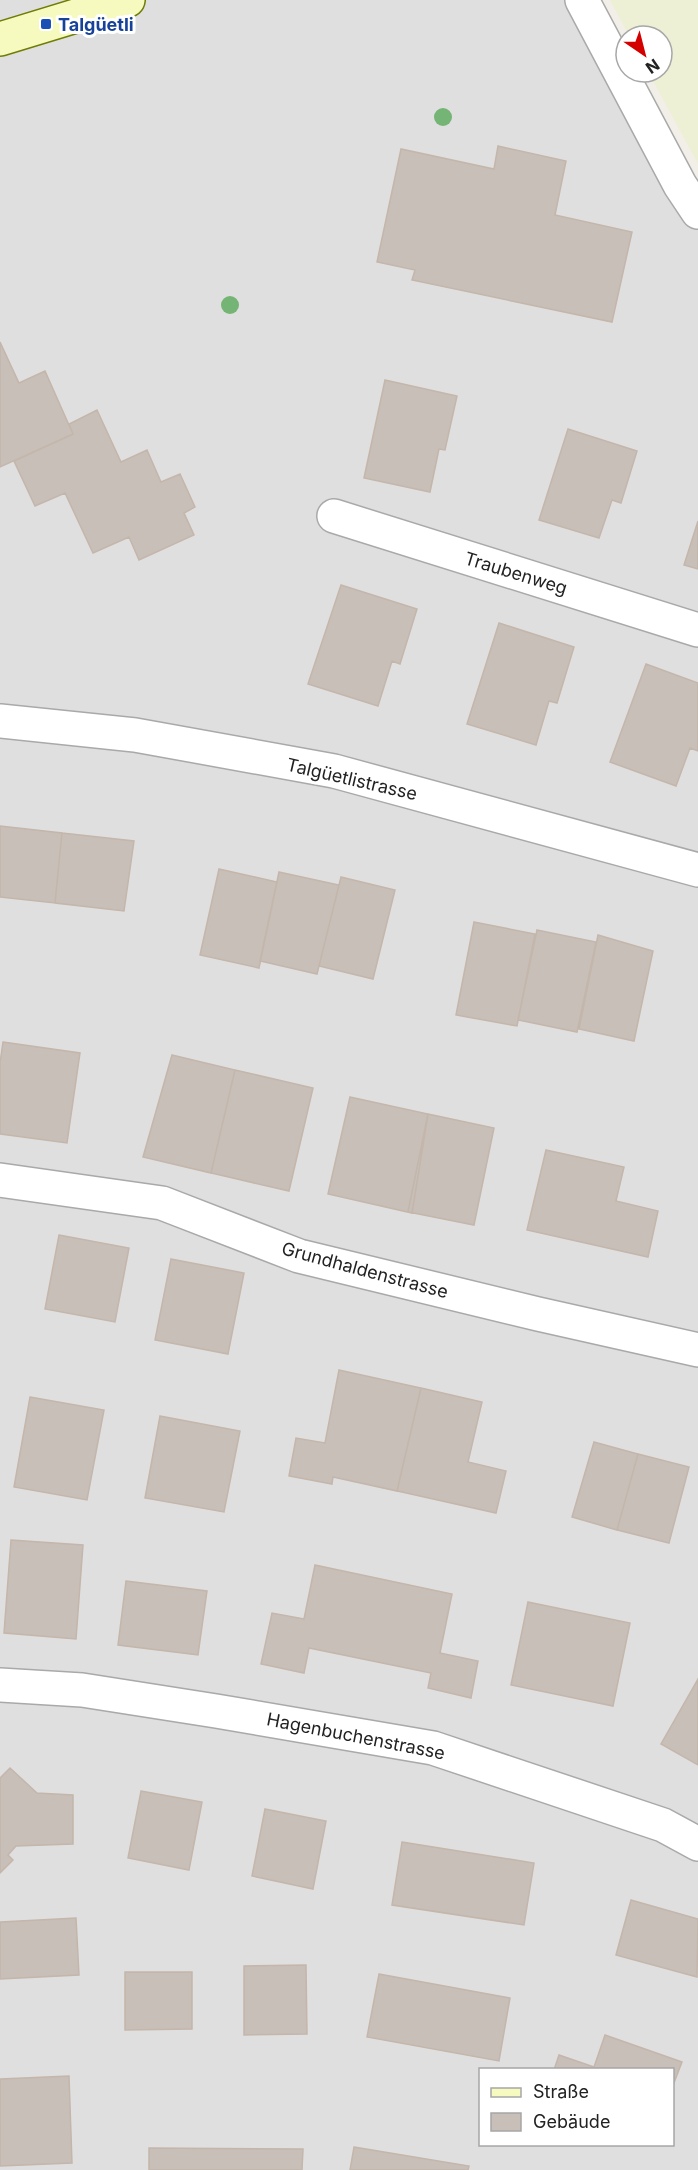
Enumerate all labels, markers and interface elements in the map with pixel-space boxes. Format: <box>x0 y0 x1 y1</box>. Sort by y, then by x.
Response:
place label: Talgüetli <box>58 14 134 35</box>
marker: Talgüetli <box>39 17 53 31</box>
north arrow <box>614 24 674 84</box>
text: N <box>642 55 663 78</box>
street label: Traubenweg <box>462 547 570 599</box>
street label: Talgüetlistrasse <box>285 754 419 804</box>
street label: Grundhaldenstrasse <box>279 1238 451 1302</box>
street label: Hagenbuchenstrasse <box>265 1708 447 1764</box>
legend <box>479 2068 674 2146</box>
text: Straße <box>533 2081 589 2102</box>
text: Gebäude <box>533 2111 610 2132</box>

